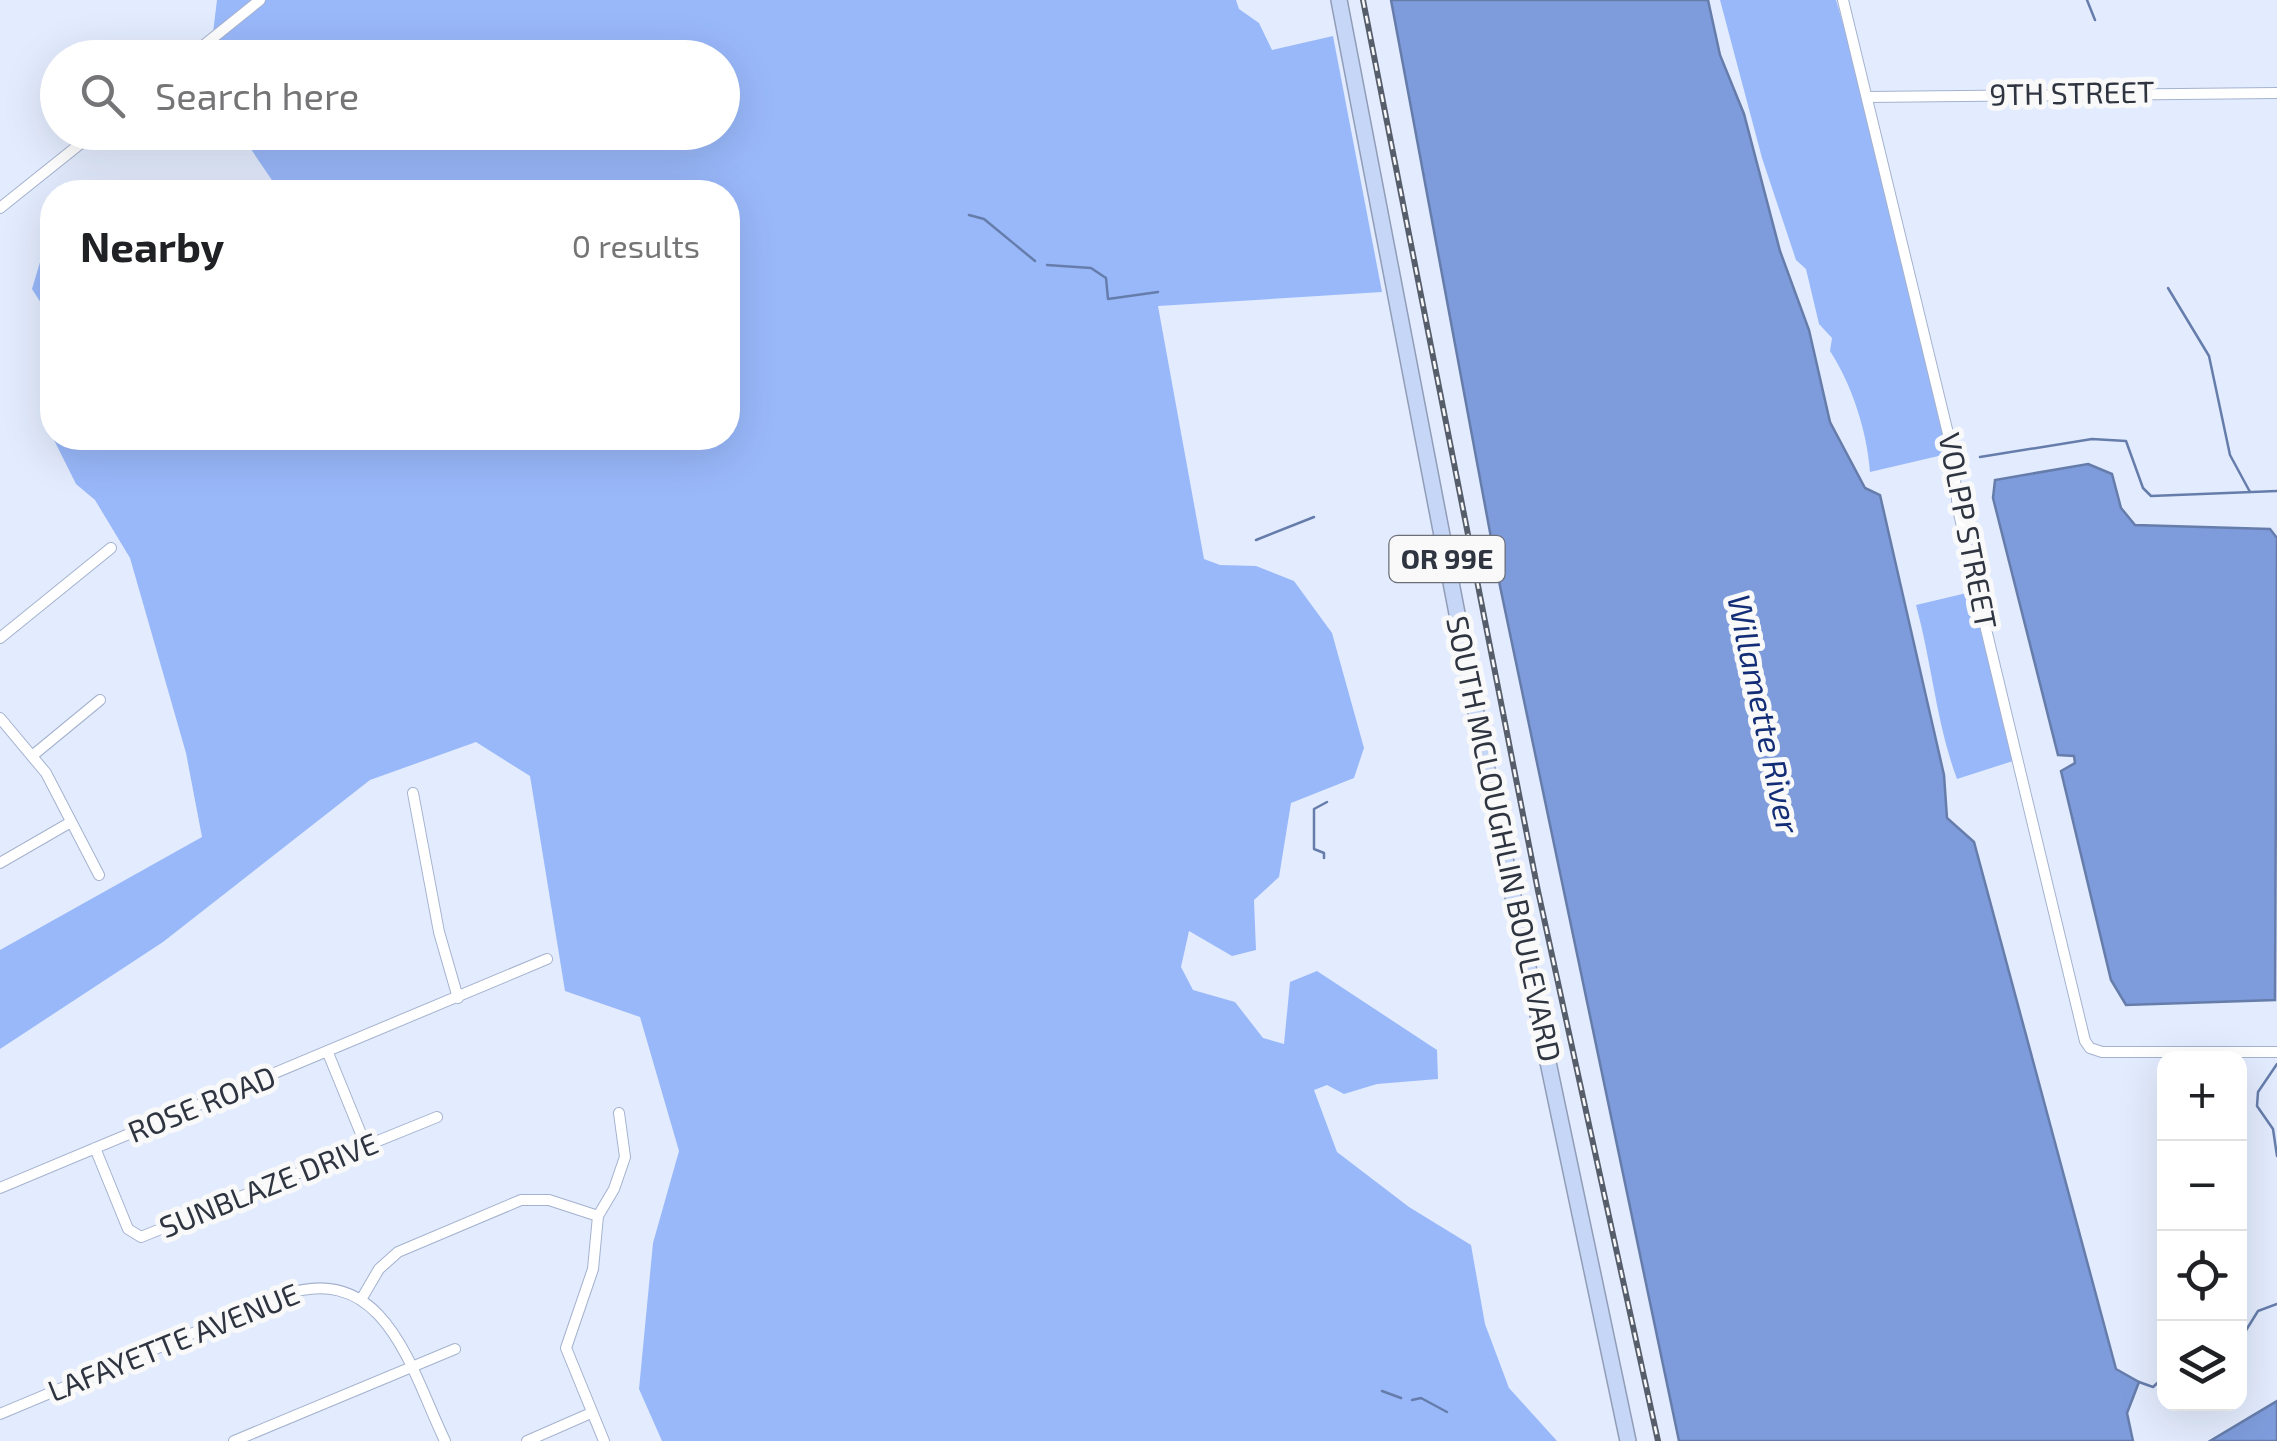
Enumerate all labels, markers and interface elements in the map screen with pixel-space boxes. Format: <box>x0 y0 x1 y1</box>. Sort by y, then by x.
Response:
search box <box>40 40 740 150</box>
icon: search <box>75 68 130 123</box>
text: Search here <box>155 72 359 118</box>
street label: 9TH STREET <box>1989 73 2155 111</box>
text: Nearby <box>80 220 224 270</box>
text: 0 results <box>572 226 700 264</box>
street label: VOLPP STREET <box>1932 430 2006 632</box>
road number: OR 99E <box>1390 536 1504 582</box>
water label: Willamette River <box>1721 591 1809 838</box>
street label: SOUTH MCLOUGHLIN BOULEVARD <box>1440 613 1570 1065</box>
map controls <box>2157 1051 2247 1411</box>
button: + <box>2157 1051 2247 1141</box>
street label: ROSE ROAD <box>122 1057 280 1149</box>
street label: SUNBLAZE DRIVE <box>154 1124 383 1244</box>
button: − <box>2157 1141 2247 1231</box>
button: locate <box>2157 1231 2247 1321</box>
street label: LAFAYETTE AVENUE <box>42 1274 304 1408</box>
button: layers <box>2157 1321 2247 1411</box>

